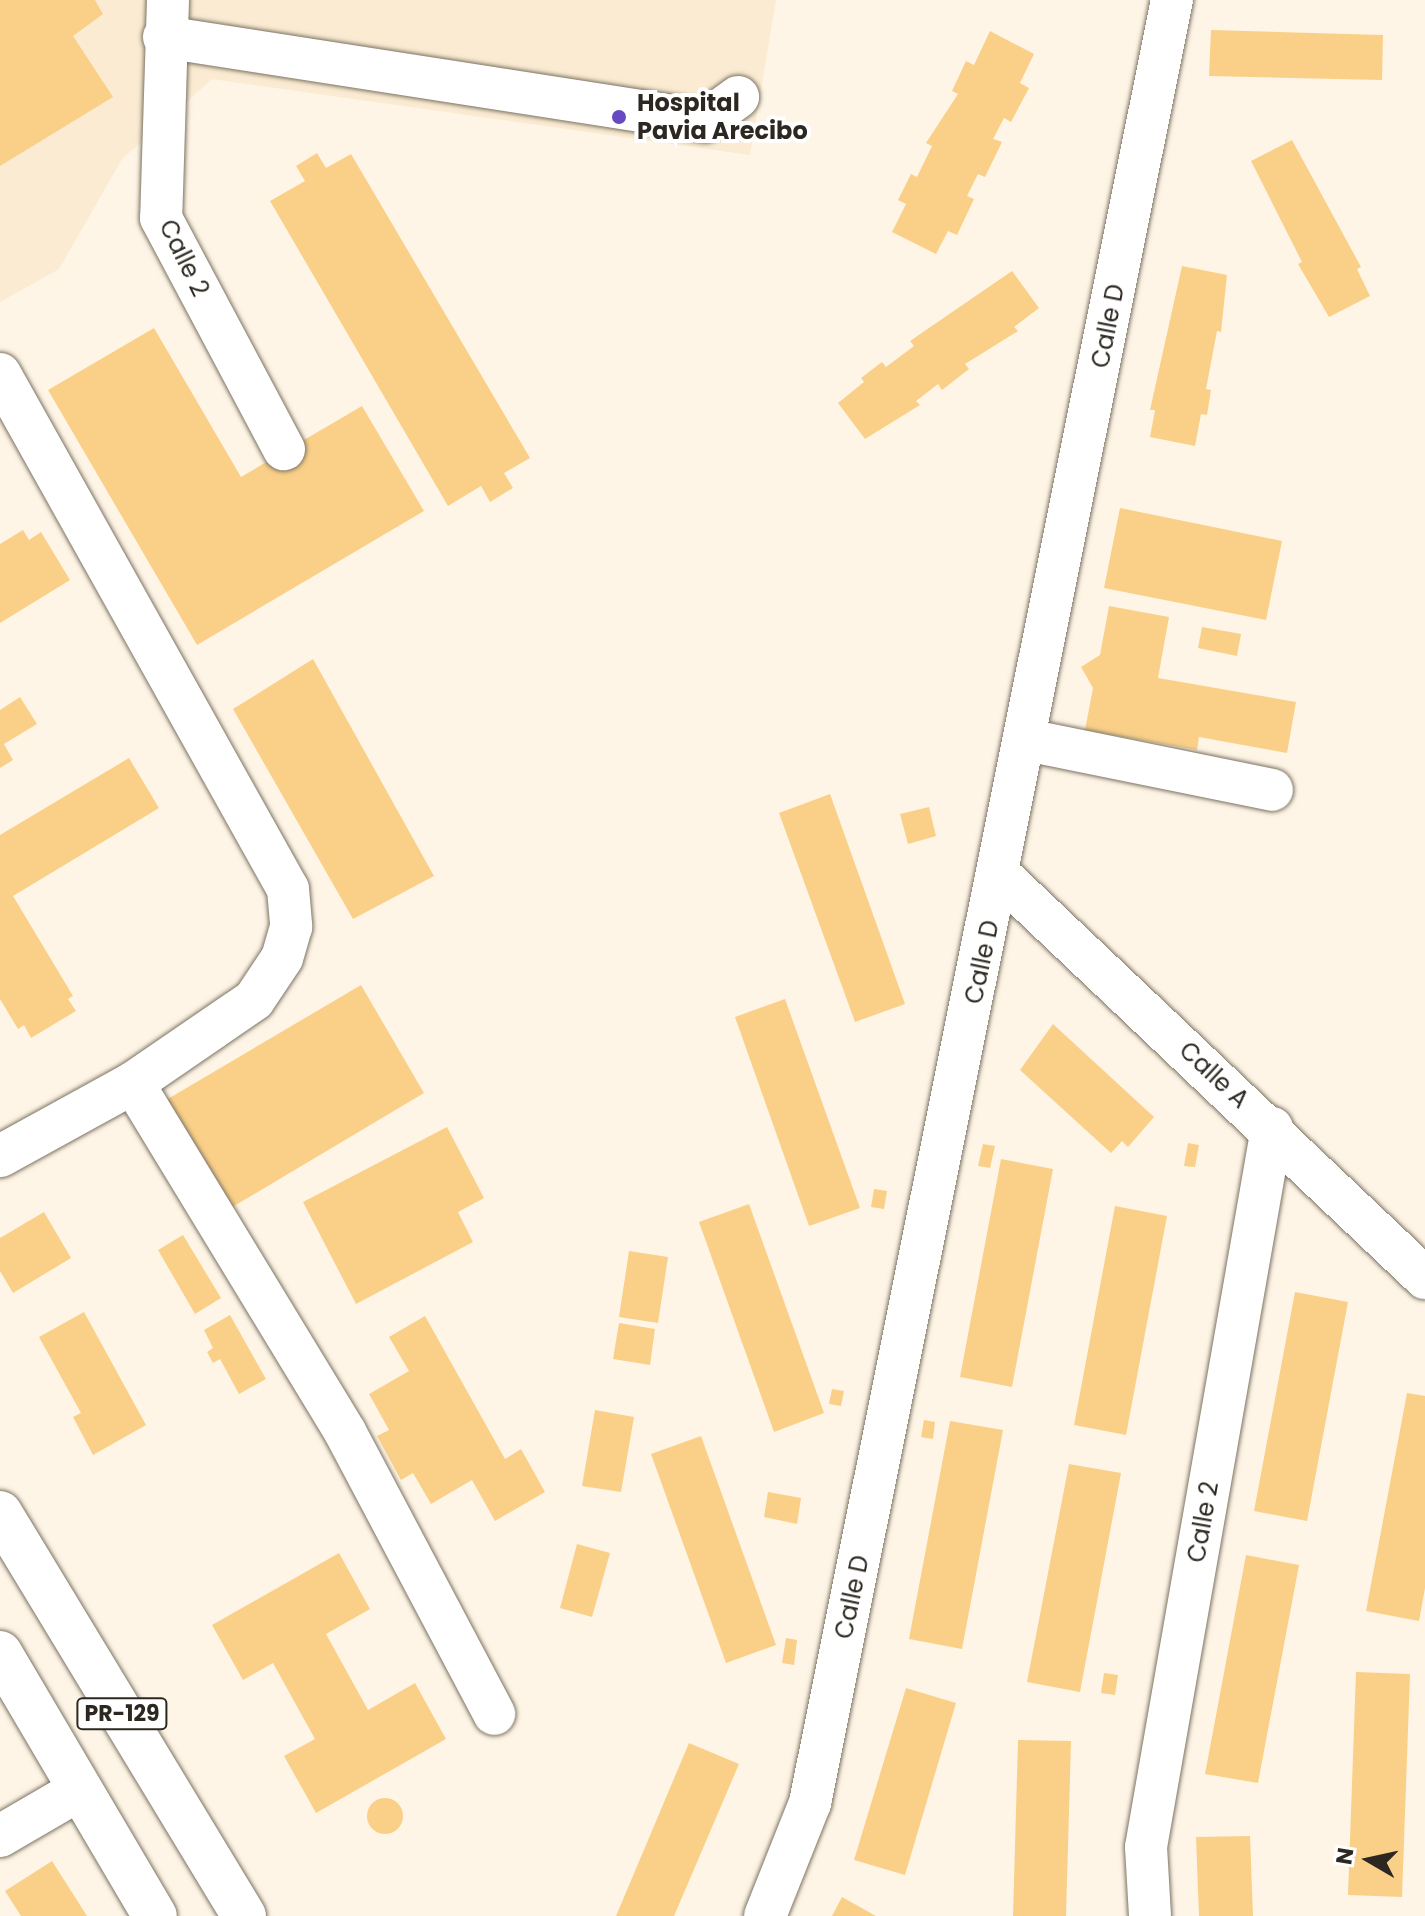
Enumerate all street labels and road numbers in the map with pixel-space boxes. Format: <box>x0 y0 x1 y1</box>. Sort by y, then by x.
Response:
street label: Calle 2 <box>153 215 215 301</box>
street label: Calle D <box>1086 282 1130 370</box>
street label: Calle D <box>959 918 1005 1006</box>
street label: Calle A <box>1173 1036 1255 1114</box>
street label: Calle 2 <box>1182 1479 1224 1565</box>
street label: Calle D <box>829 1553 875 1641</box>
road number: PR-129 <box>76 1696 168 1732</box>

